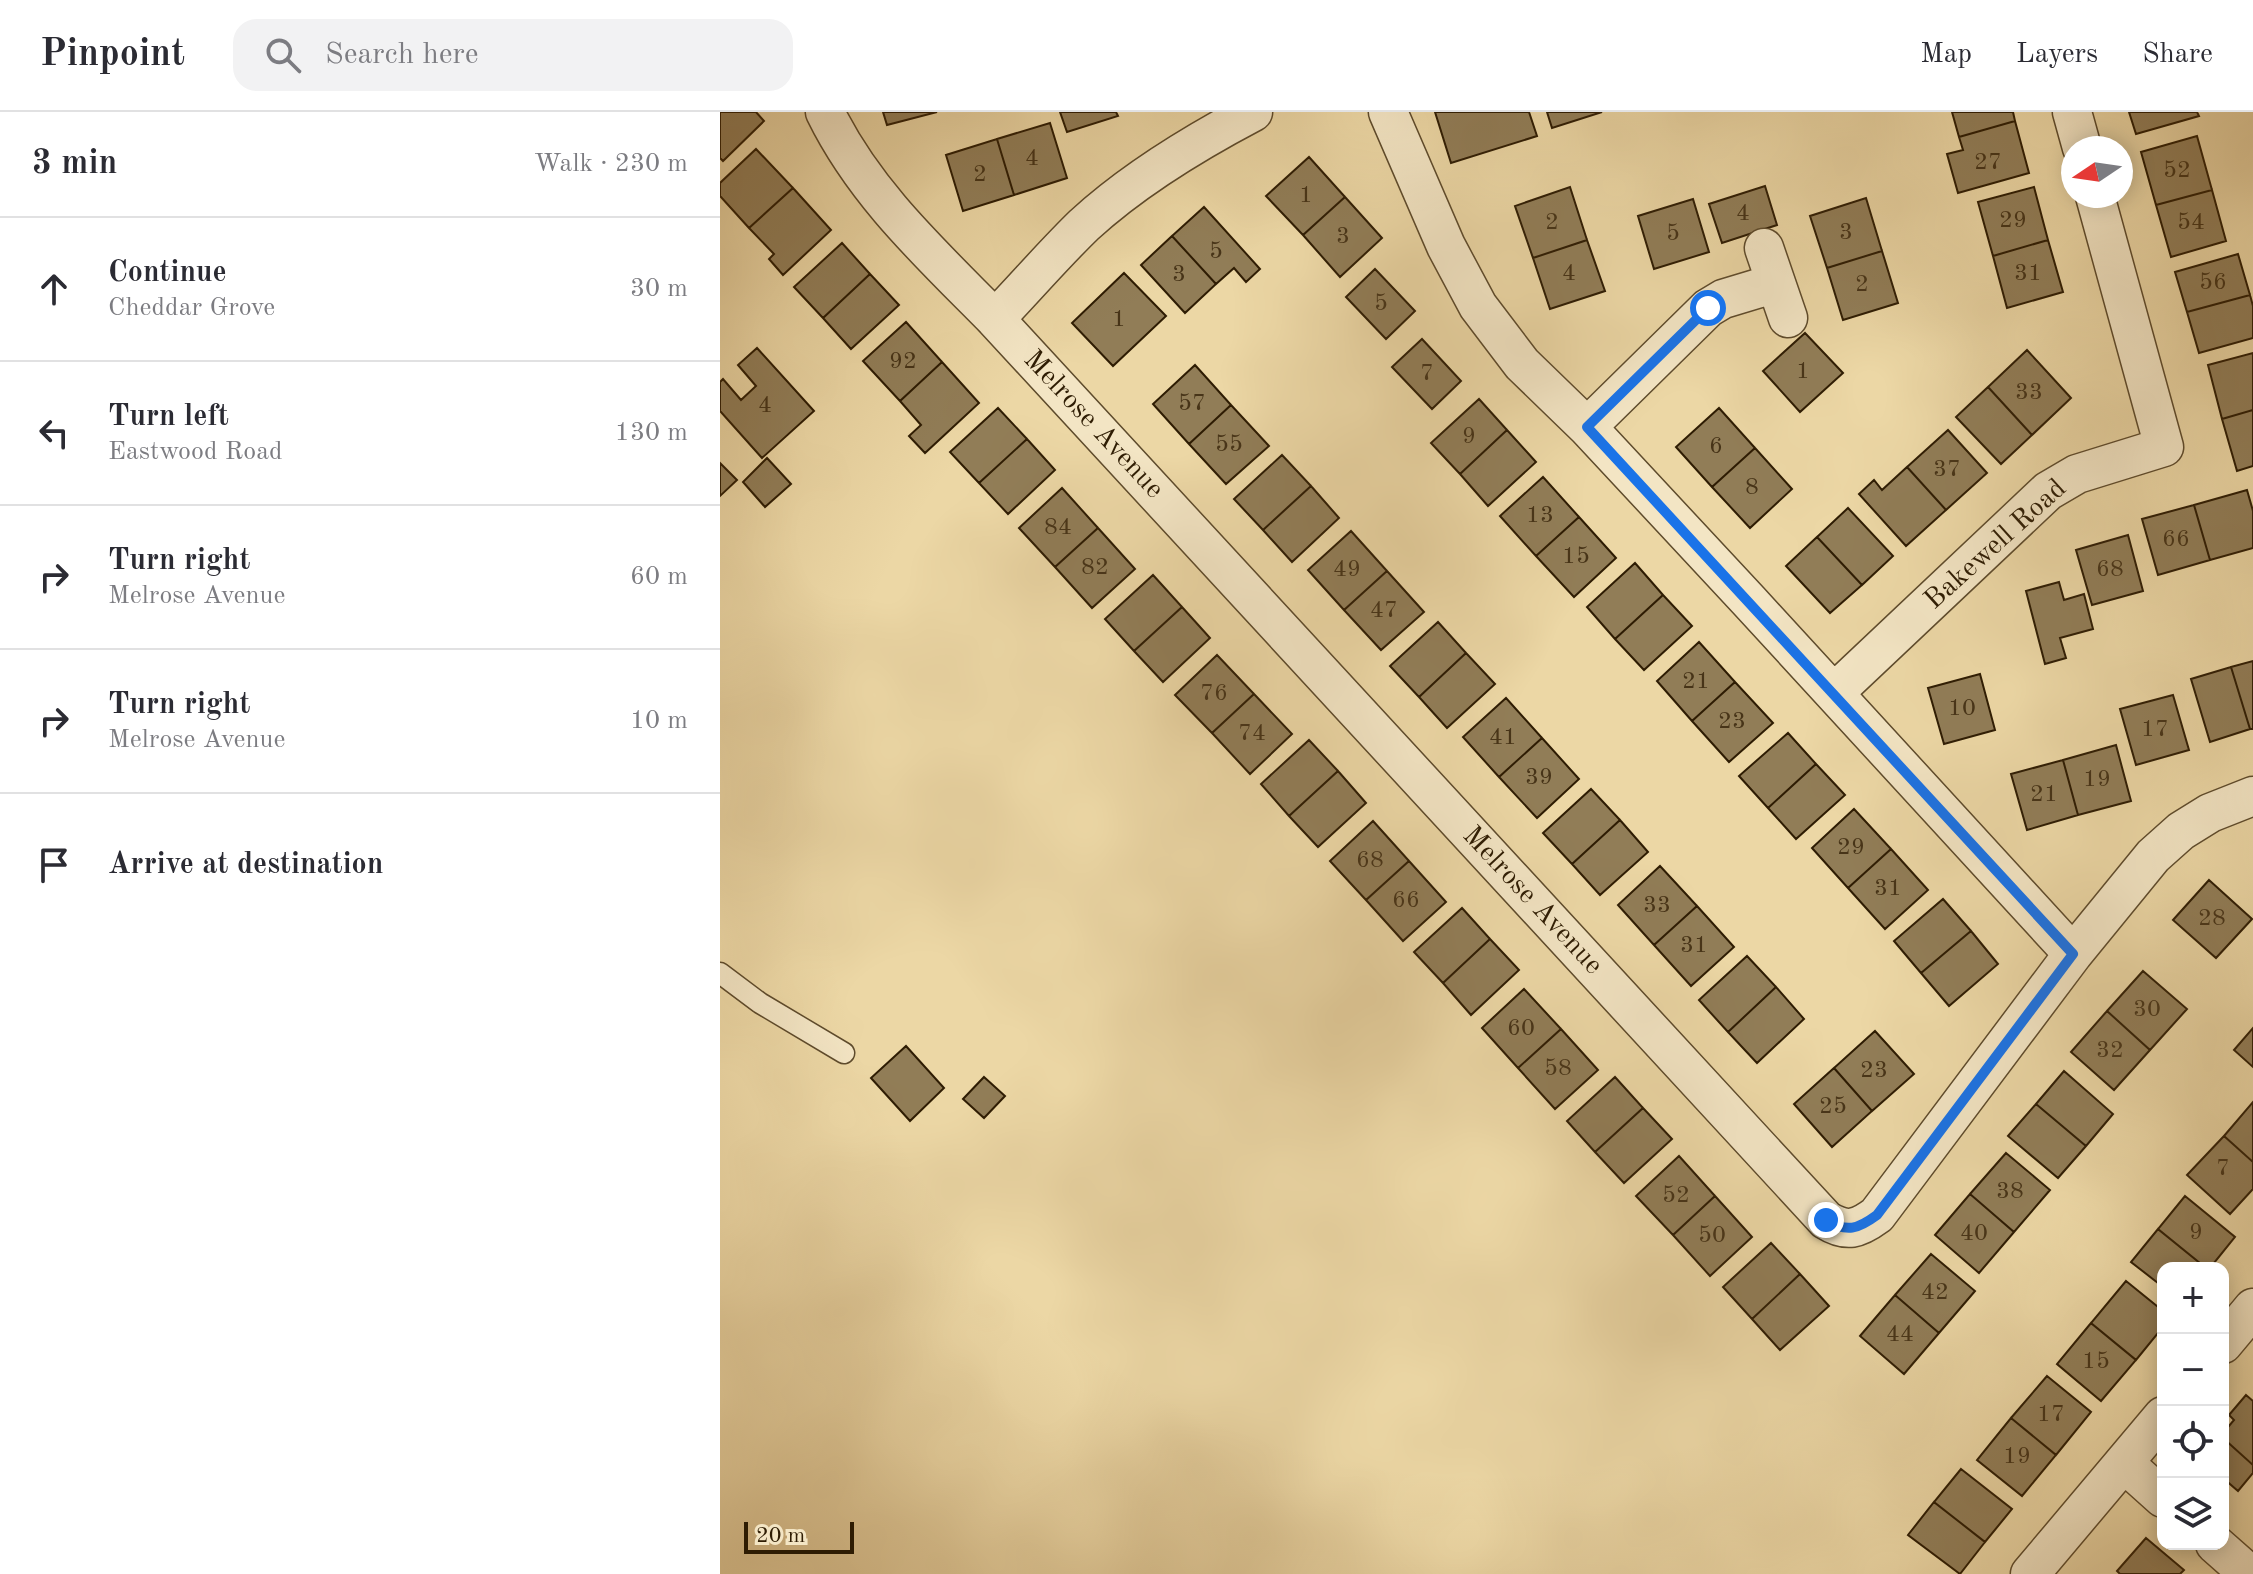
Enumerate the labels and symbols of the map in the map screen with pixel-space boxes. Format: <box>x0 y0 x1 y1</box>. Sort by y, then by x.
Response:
north arrow <box>2061 136 2133 208</box>
house number: 4 <box>1025 147 1039 171</box>
house number: 27 <box>1974 151 2002 175</box>
house number: 52 <box>2163 159 2191 183</box>
house number: 2 <box>973 163 987 187</box>
house number: 1 <box>1299 184 1313 208</box>
house number: 4 <box>1736 202 1750 226</box>
house number: 29 <box>1999 209 2027 233</box>
house number: 2 <box>1545 211 1559 235</box>
house number: 54 <box>2177 211 2205 235</box>
house number: 3 <box>1839 221 1853 245</box>
house number: 5 <box>1666 222 1680 246</box>
house number: 3 <box>1336 225 1350 249</box>
house number: 5 <box>1209 240 1223 264</box>
house number: 4 <box>1562 262 1576 286</box>
house number: 31 <box>2014 262 2042 286</box>
house number: 3 <box>1172 263 1186 287</box>
house number: 56 <box>2199 271 2227 295</box>
house number: 2 <box>1855 273 1869 297</box>
route start <box>1690 290 1726 326</box>
house number: 5 <box>1374 292 1388 316</box>
house number: 1 <box>1112 308 1126 332</box>
street label: Melrose Avenue <box>1018 346 1168 504</box>
house number: 92 <box>889 350 917 374</box>
house number: 1 <box>1796 360 1810 384</box>
house number: 7 <box>1420 362 1434 386</box>
house number: 33 <box>2015 381 2043 405</box>
house number: 57 <box>1178 392 1206 416</box>
house number: 4 <box>758 394 772 418</box>
house number: 9 <box>1462 425 1476 449</box>
house number: 55 <box>1215 433 1243 457</box>
house number: 6 <box>1709 435 1723 459</box>
house number: 37 <box>1933 458 1961 482</box>
street label: Bakewell Road <box>1920 475 2072 615</box>
house number: 8 <box>1745 476 1759 500</box>
house number: 13 <box>1526 504 1554 528</box>
house number: 84 <box>1044 516 1072 540</box>
house number: 66 <box>2162 528 2190 552</box>
house number: 15 <box>1562 545 1590 569</box>
house number: 82 <box>1081 556 1109 580</box>
house number: 49 <box>1333 558 1361 582</box>
house number: 68 <box>2096 558 2124 582</box>
house number: 47 <box>1370 599 1398 623</box>
house number: 21 <box>1682 670 1710 694</box>
house number: 76 <box>1200 682 1228 706</box>
house number: 10 <box>1948 697 1976 721</box>
house number: 23 <box>1718 710 1746 734</box>
house number: 17 <box>2141 718 2169 742</box>
house number: 74 <box>1238 722 1266 746</box>
house number: 41 <box>1489 726 1517 750</box>
house number: 39 <box>1525 766 1553 790</box>
house number: 19 <box>2083 768 2111 792</box>
house number: 21 <box>2030 783 2058 807</box>
street label: Melrose Avenue <box>1457 822 1607 980</box>
house number: 29 <box>1837 836 1865 860</box>
house number: 68 <box>1356 849 1384 873</box>
house number: 31 <box>1874 877 1902 901</box>
house number: 66 <box>1392 889 1420 913</box>
house number: 33 <box>1643 894 1671 918</box>
house number: 28 <box>2198 907 2226 931</box>
house number: 31 <box>1680 934 1708 958</box>
house number: 30 <box>2133 998 2161 1022</box>
house number: 60 <box>1507 1017 1535 1041</box>
house number: 32 <box>2096 1039 2124 1063</box>
house number: 58 <box>1544 1057 1572 1081</box>
house number: 23 <box>1860 1059 1888 1083</box>
house number: 25 <box>1819 1095 1847 1119</box>
house number: 7 <box>2216 1157 2230 1181</box>
house number: 38 <box>1996 1180 2024 1204</box>
house number: 52 <box>1662 1184 1690 1208</box>
route end <box>1808 1202 1844 1238</box>
house number: 9 <box>2189 1221 2203 1245</box>
house number: 40 <box>1960 1222 1988 1246</box>
house number: 50 <box>1698 1224 1726 1248</box>
house number: 42 <box>1921 1281 1949 1305</box>
house number: 44 <box>1886 1323 1914 1347</box>
house number: 15 <box>2082 1350 2110 1374</box>
house number: 17 <box>2037 1403 2065 1427</box>
house number: 19 <box>2003 1445 2031 1469</box>
scale bar <box>744 1518 854 1554</box>

